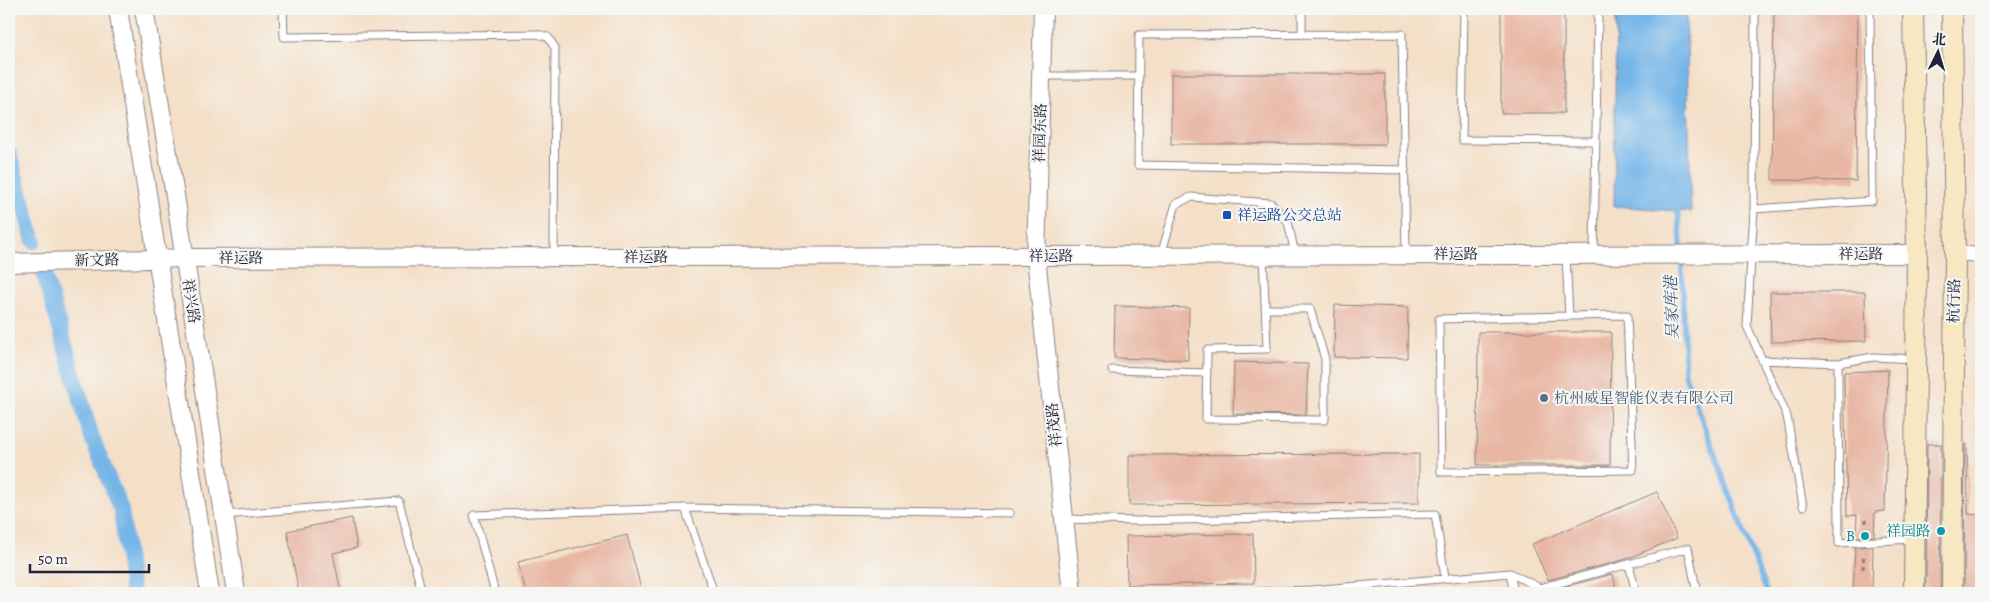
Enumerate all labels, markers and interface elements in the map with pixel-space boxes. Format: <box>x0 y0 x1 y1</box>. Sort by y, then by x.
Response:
north arrow <box>1912 28 1962 78</box>
text: 北 <box>1931 29 1947 50</box>
street label: 祥园东路 <box>1029 103 1051 163</box>
place label: 祥运路公交总站 <box>1237 205 1342 225</box>
marker: 祥运路公交总站 <box>1221 209 1233 221</box>
street label: 祥运路 <box>1433 244 1479 264</box>
street label: 祥运路 <box>1838 244 1884 264</box>
street label: 祥运路 <box>1028 246 1074 266</box>
street label: 祥运路 <box>623 247 669 267</box>
street label: 祥运路 <box>218 248 264 268</box>
street label: 新文路 <box>74 250 120 270</box>
water label: 吴家库港 <box>1660 274 1684 340</box>
street label: 祥兴路 <box>178 277 204 325</box>
street label: 杭行路 <box>1944 278 1964 324</box>
place label: 杭州威星智能仪表有限公司 <box>1554 388 1734 408</box>
marker: 杭州威星智能仪表有限公司 <box>1538 392 1550 404</box>
street label: 祥茂路 <box>1042 402 1066 448</box>
place label: 祥园路 <box>1886 521 1931 541</box>
marker: 祥园路 <box>1935 525 1947 537</box>
place label: B <box>1846 526 1855 546</box>
marker: B <box>1859 530 1871 542</box>
scale bar <box>30 542 149 574</box>
text: 50 m <box>38 549 68 569</box>

